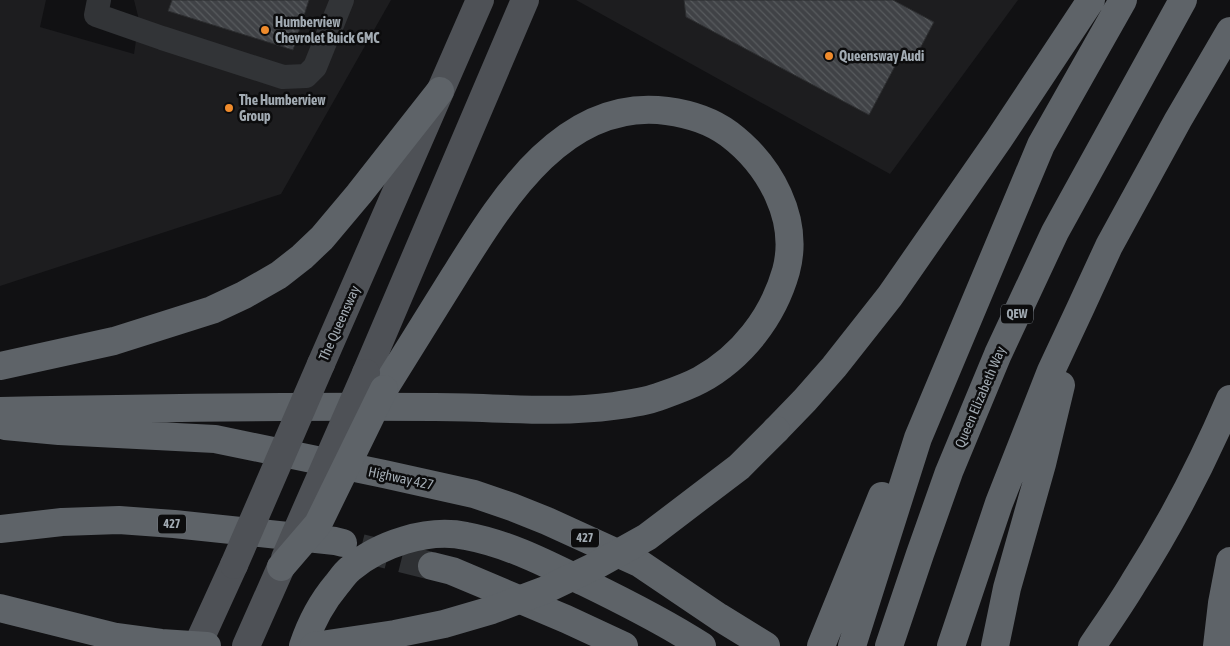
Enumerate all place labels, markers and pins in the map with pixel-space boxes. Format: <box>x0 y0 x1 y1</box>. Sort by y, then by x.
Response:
place label: Humberview Chevrolet Buick GMC <box>275 14 380 46</box>
marker: Humberview Chevrolet Buick GMC <box>259 24 271 36</box>
place label: Queensway Audi <box>839 48 924 64</box>
marker: Queensway Audi <box>823 50 835 62</box>
place label: The Humberview Group <box>239 92 326 124</box>
marker: The Humberview Group <box>223 102 235 114</box>

